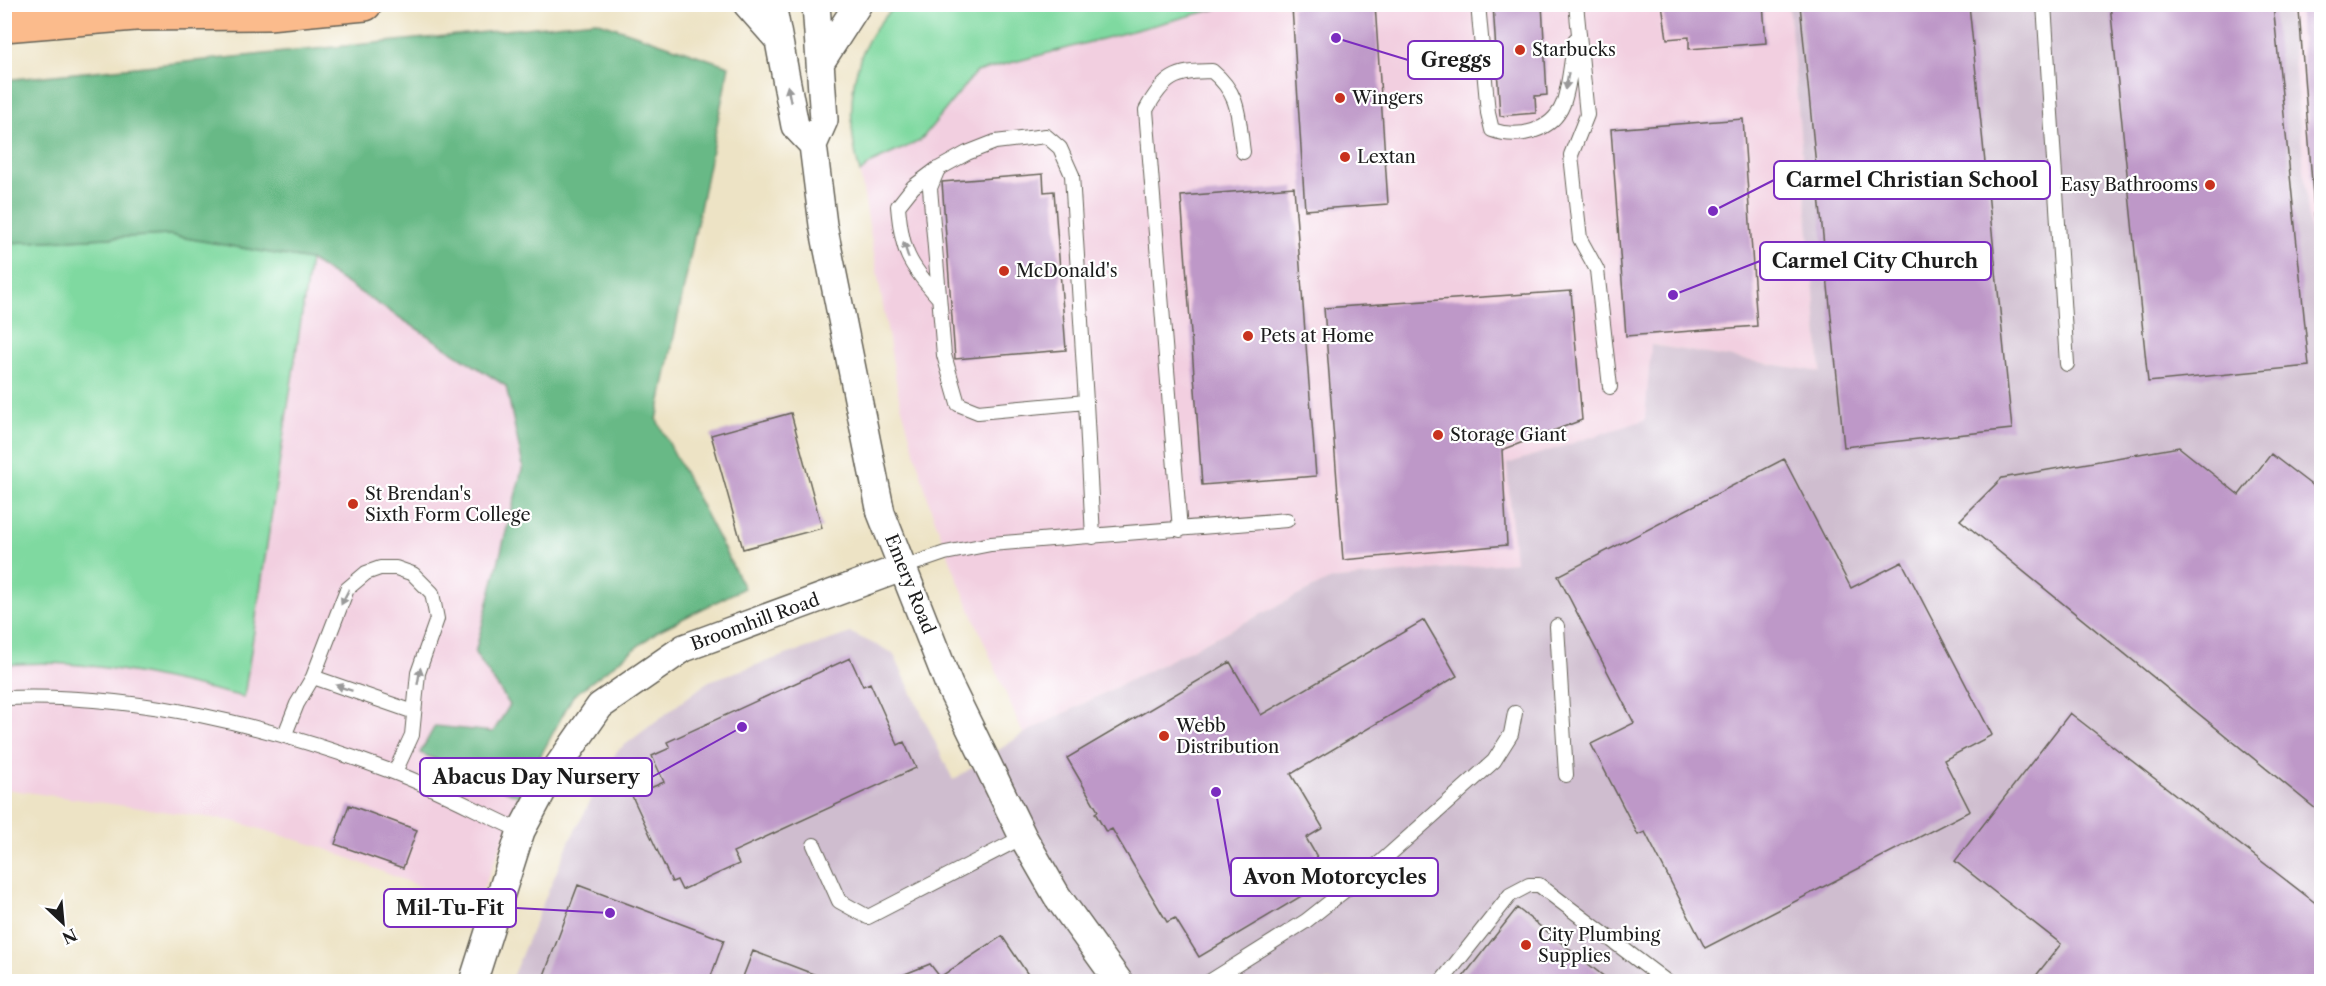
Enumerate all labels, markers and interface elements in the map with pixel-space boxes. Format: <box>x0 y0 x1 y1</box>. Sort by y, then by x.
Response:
place label: Starbucks <box>1532 39 1616 61</box>
callout: Greggs <box>1408 41 1503 79</box>
marker: Starbucks <box>1513 43 1527 57</box>
text: Greggs <box>1421 48 1491 72</box>
one-way arrow <box>1562 71 1571 90</box>
one-way arrow <box>784 84 793 103</box>
place label: Wingers <box>1351 87 1423 109</box>
marker: Wingers <box>1333 91 1347 105</box>
place label: Lextan <box>1357 146 1416 168</box>
marker: Lextan <box>1338 150 1352 164</box>
callout: Carmel Christian School <box>1774 161 2050 199</box>
text: Carmel Christian School <box>1786 168 2038 192</box>
place label: Easy Bathrooms <box>2060 174 2198 196</box>
marker: Easy Bathrooms <box>2203 178 2217 192</box>
one-way arrow <box>901 241 910 259</box>
callout: Carmel City Church <box>1760 242 1991 280</box>
text: Carmel City Church <box>1772 249 1979 273</box>
place label: McDonald's <box>1016 260 1118 282</box>
marker: McDonald's <box>997 264 1011 278</box>
place label: Pets at Home <box>1260 325 1374 347</box>
marker: Pets at Home <box>1241 329 1255 343</box>
place label: Storage Giant <box>1450 424 1567 446</box>
marker: Storage Giant <box>1431 428 1445 442</box>
place label: St Brendan's Sixth Form College <box>365 483 530 526</box>
marker: St Brendan's Sixth Form College <box>346 497 360 511</box>
street label: Emery Road <box>880 531 940 637</box>
one-way arrow <box>340 588 349 605</box>
street label: Broomhill Road <box>688 588 822 656</box>
one-way arrow <box>415 666 424 685</box>
one-way arrow <box>335 682 353 692</box>
place label: Webb Distribution <box>1175 715 1279 758</box>
marker: Webb Distribution <box>1157 729 1171 743</box>
callout: Abacus Day Nursery <box>420 758 652 796</box>
text: Abacus Day Nursery <box>431 765 640 789</box>
callout: Avon Motorcycles <box>1231 858 1438 896</box>
text: Avon Motorcycles <box>1242 865 1427 889</box>
callout: Mil-Tu-Fit <box>384 889 516 927</box>
north arrow <box>33 893 93 953</box>
text: Mil-Tu-Fit <box>396 896 504 920</box>
text: N <box>59 924 80 949</box>
place label: City Plumbing Supplies <box>1538 924 1661 967</box>
marker: City Plumbing Supplies <box>1519 938 1533 952</box>

